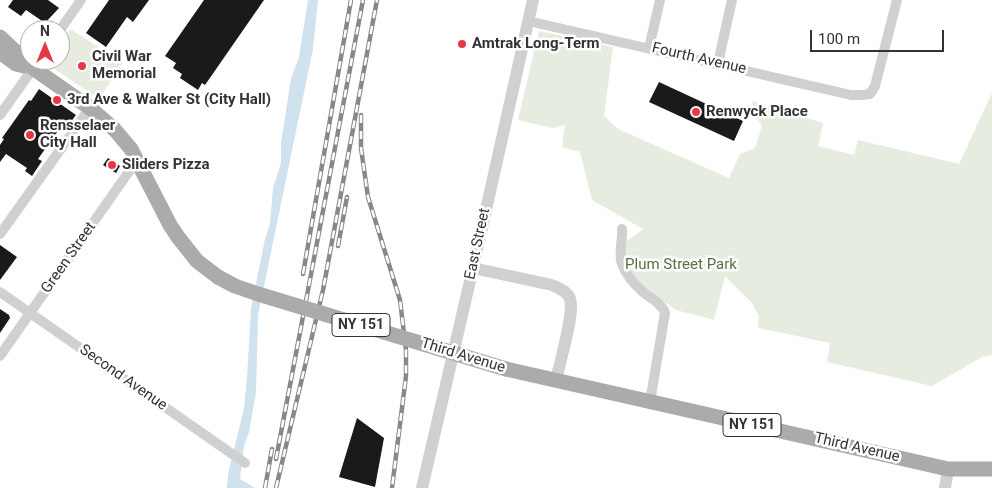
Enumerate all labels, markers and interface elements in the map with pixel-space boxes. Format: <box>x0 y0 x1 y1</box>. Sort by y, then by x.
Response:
north arrow <box>20 20 70 70</box>
scale bar <box>812 20 946 52</box>
text: N <box>40 23 50 39</box>
text: 100 m <box>818 30 860 48</box>
place label: Amtrak Long-Term <box>472 35 600 53</box>
marker: Amtrak Long-Term <box>456 38 468 50</box>
street label: Fourth Avenue <box>650 39 748 79</box>
place label: Civil War Memorial <box>92 48 156 83</box>
marker: Civil War Memorial <box>76 60 88 72</box>
place label: 3rd Ave & Walker St (City Hall) <box>67 91 271 109</box>
marker: 3rd Ave & Walker St (City Hall) <box>51 94 63 106</box>
place label: Renwyck Place <box>706 103 808 121</box>
marker: Renwyck Place <box>690 106 702 118</box>
place label: Rensselaer City Hall <box>40 117 115 152</box>
marker: Rensselaer City Hall <box>24 129 36 141</box>
place label: Sliders Pizza <box>122 156 210 174</box>
marker: Sliders Pizza <box>106 159 118 171</box>
street label: East Street <box>462 207 494 281</box>
street label: Green Street <box>38 219 100 297</box>
park label: Plum Street Park <box>625 256 737 274</box>
road number: NY 151 <box>332 314 390 336</box>
street label: Third Avenue <box>419 335 507 377</box>
street label: Second Avenue <box>76 341 170 415</box>
road number: NY 151 <box>723 414 781 436</box>
street label: Third Avenue <box>813 429 901 467</box>

